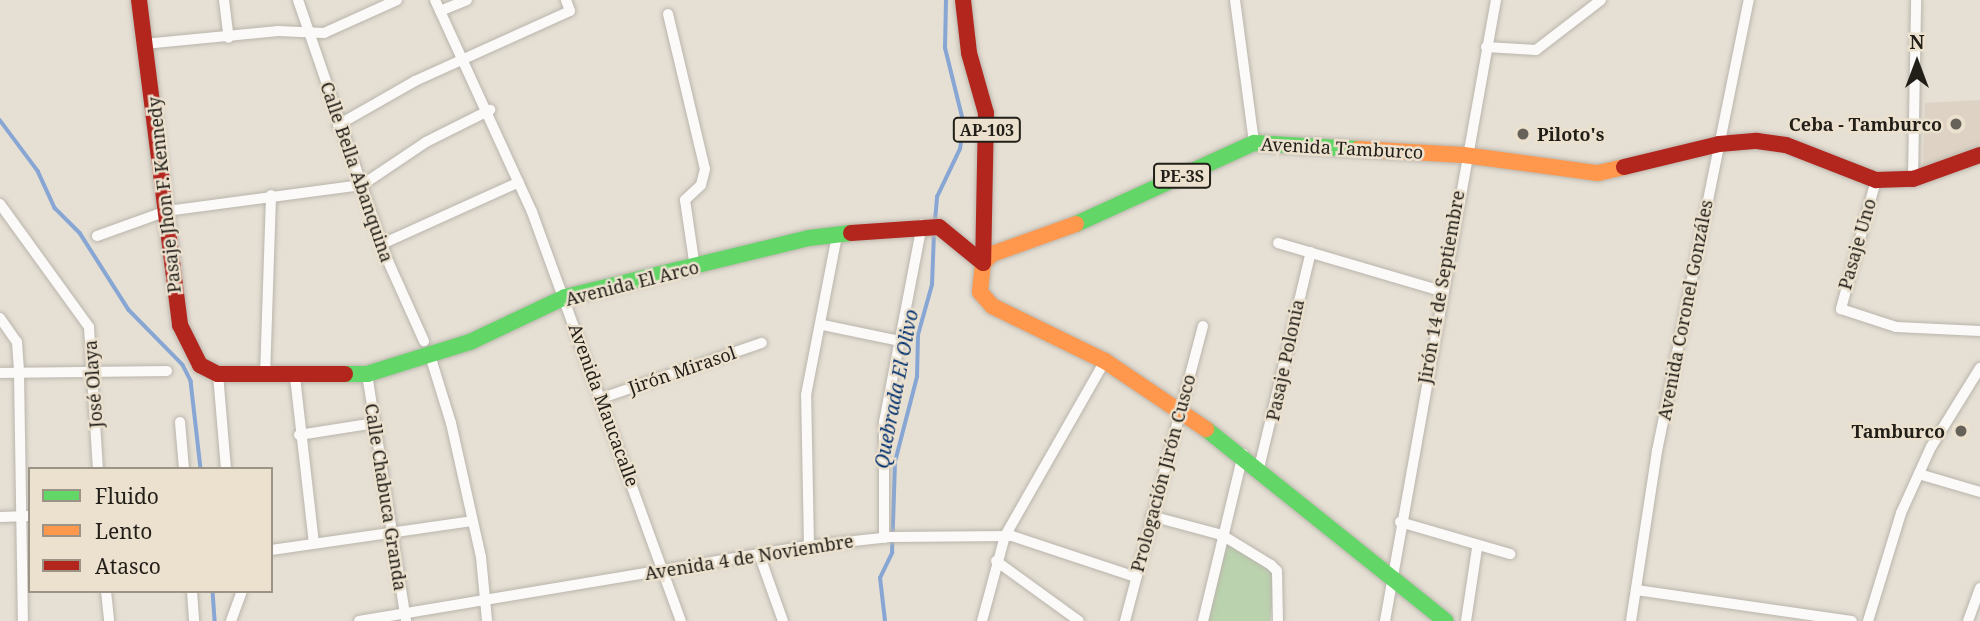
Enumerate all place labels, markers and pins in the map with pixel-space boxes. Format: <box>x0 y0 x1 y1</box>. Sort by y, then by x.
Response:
place label: Ceba - Tamburco <box>1789 113 1942 135</box>
marker: Ceba - Tamburco <box>1948 116 1964 132</box>
place label: Piloto's <box>1537 123 1604 145</box>
marker: Piloto's <box>1515 126 1531 142</box>
place label: Tamburco <box>1852 420 1945 442</box>
marker: Tamburco <box>1951 421 1971 441</box>

